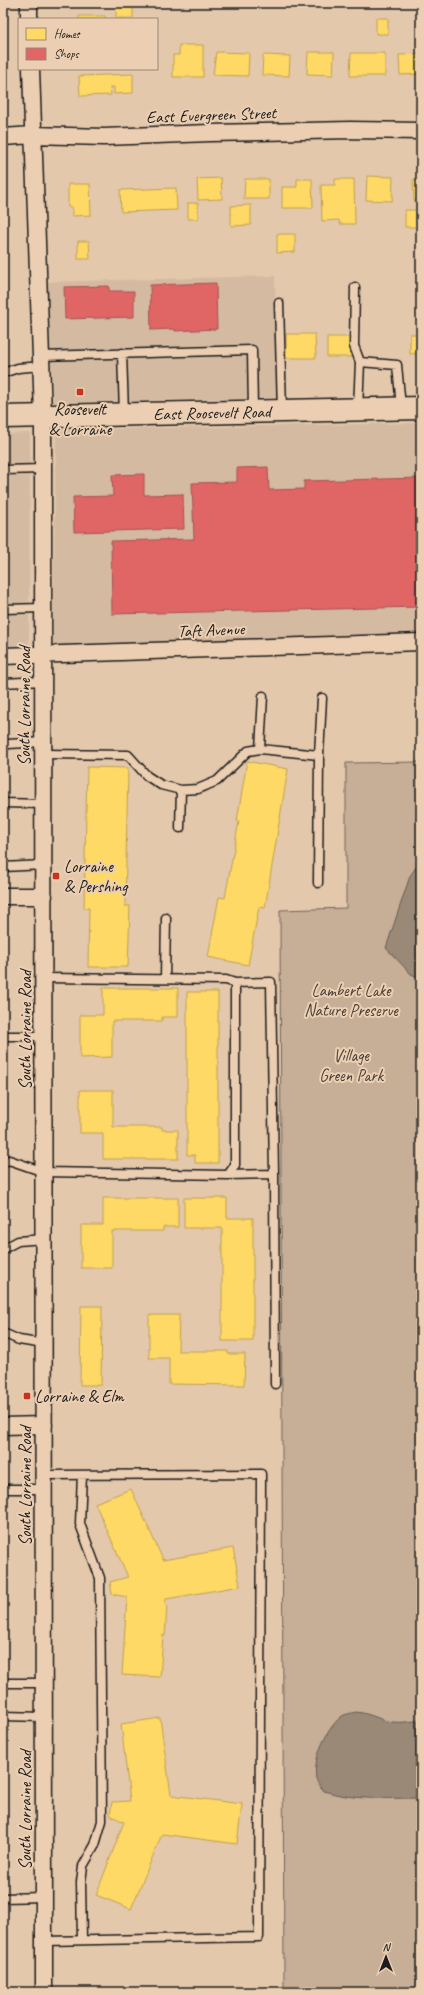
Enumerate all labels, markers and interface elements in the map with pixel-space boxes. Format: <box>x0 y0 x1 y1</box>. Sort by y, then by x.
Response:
legend <box>18 18 158 70</box>
text: Homes <box>54 26 81 42</box>
text: Shops <box>54 46 79 62</box>
street label: East Evergreen Street <box>146 102 279 128</box>
marker: Roosevelt & Lorraine <box>75 387 85 397</box>
place label: Roosevelt & Lorraine <box>49 399 113 440</box>
street label: East Roosevelt Road <box>153 401 273 424</box>
street label: Taft Avenue <box>177 618 246 642</box>
street label: South Lorraine Road <box>14 644 35 766</box>
place label: Lorraine & Pershing <box>64 856 129 897</box>
marker: Lorraine & Pershing <box>51 871 61 881</box>
street label: South Lorraine Road <box>15 968 36 1090</box>
park label: Lambert Lake Nature Preserve <box>304 980 399 1021</box>
park label: Village Green Park <box>319 1045 385 1086</box>
place label: Lorraine & Elm <box>35 1386 125 1407</box>
marker: Lorraine & Elm <box>22 1391 32 1401</box>
street label: South Lorraine Road <box>15 1424 36 1546</box>
street label: South Lorraine Road <box>15 1748 36 1870</box>
north arrow <box>366 1937 406 1977</box>
text: N <box>383 1940 392 1954</box>

